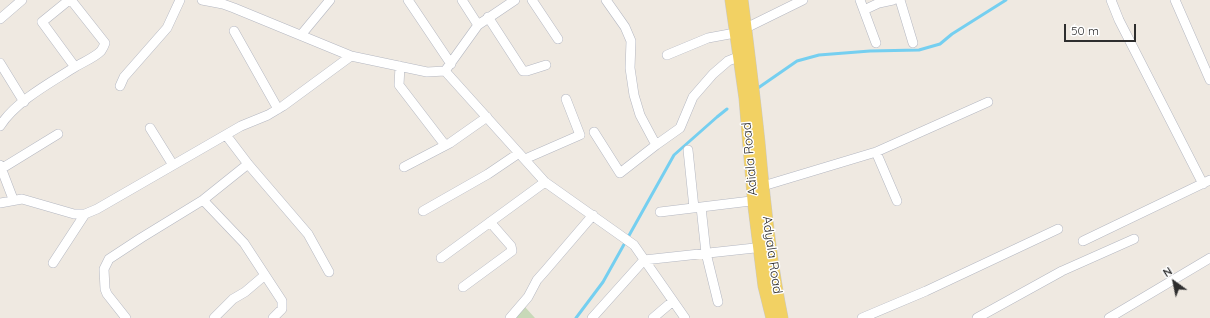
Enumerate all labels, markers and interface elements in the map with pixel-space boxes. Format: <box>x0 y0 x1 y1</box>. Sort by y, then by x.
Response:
scale bar <box>1066 16 1138 42</box>
text: 50 m <box>1071 23 1099 38</box>
street label: Adiala Road <box>739 122 761 196</box>
street label: Adyala Road <box>759 215 785 295</box>
north arrow <box>1154 262 1194 302</box>
text: N <box>1160 264 1175 280</box>

